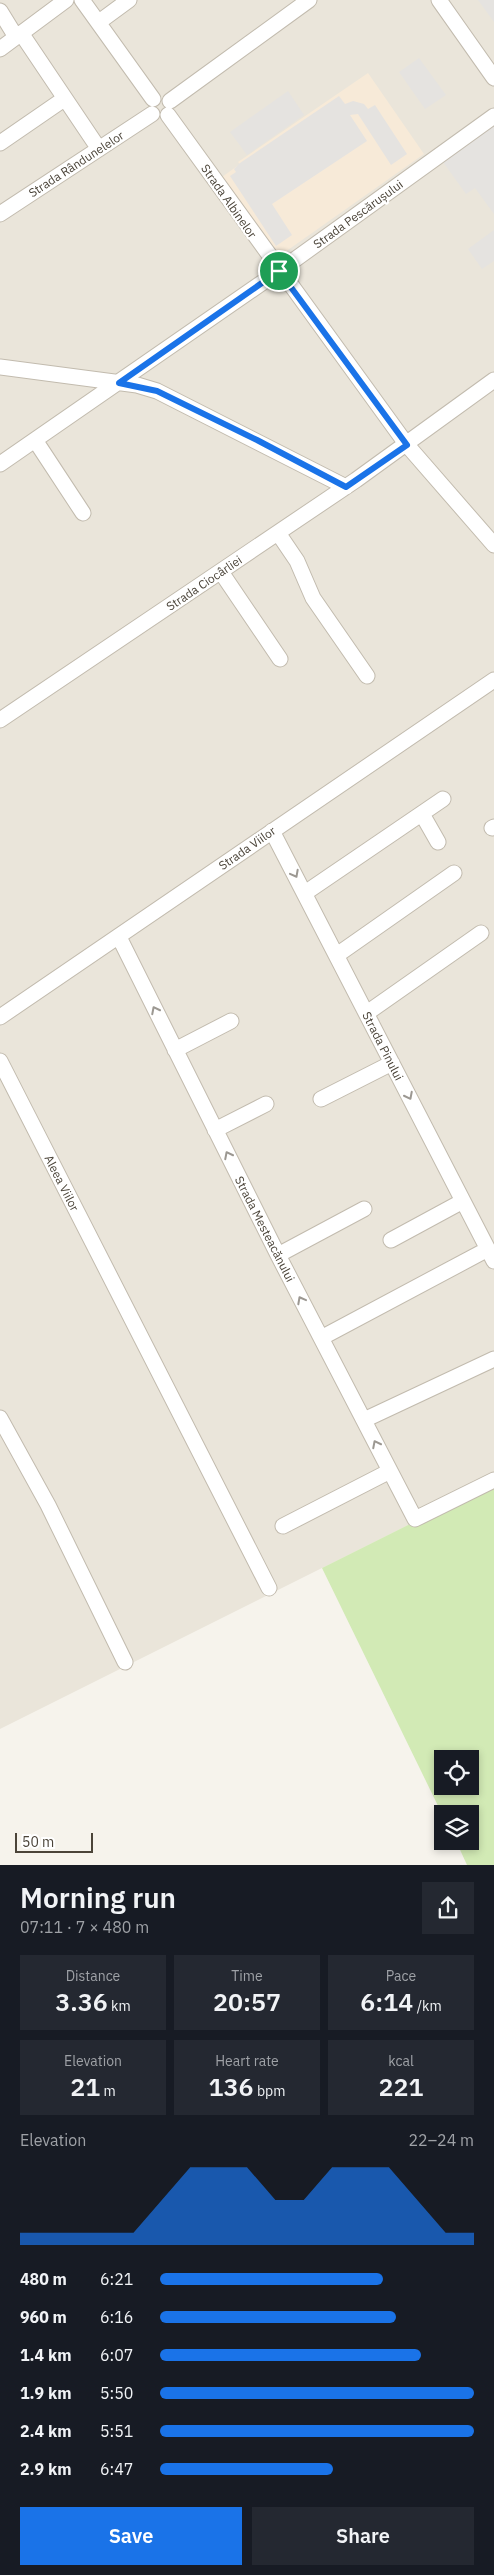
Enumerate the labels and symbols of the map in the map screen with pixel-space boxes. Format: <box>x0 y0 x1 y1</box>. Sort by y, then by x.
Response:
street label: Strada Rândunelelor <box>26 127 127 200</box>
street label: Strada Albinelor <box>198 161 260 241</box>
street label: Strada Pescărușului <box>310 176 406 252</box>
pin <box>258 250 300 292</box>
street label: Strada Ciocârliei <box>163 552 245 614</box>
street label: Strada Viilor <box>216 823 279 873</box>
one-way arrow <box>288 869 298 878</box>
one-way arrow <box>151 1006 161 1015</box>
street label: Strada Pinului <box>359 1009 407 1083</box>
one-way arrow <box>403 1091 413 1100</box>
one-way arrow <box>224 1151 234 1160</box>
street label: Aleea Viilor <box>41 1152 83 1214</box>
street label: Strada Mesteacănului <box>232 1174 298 1284</box>
one-way arrow <box>297 1296 307 1305</box>
one-way arrow <box>372 1441 382 1450</box>
scale bar <box>15 1830 92 1853</box>

